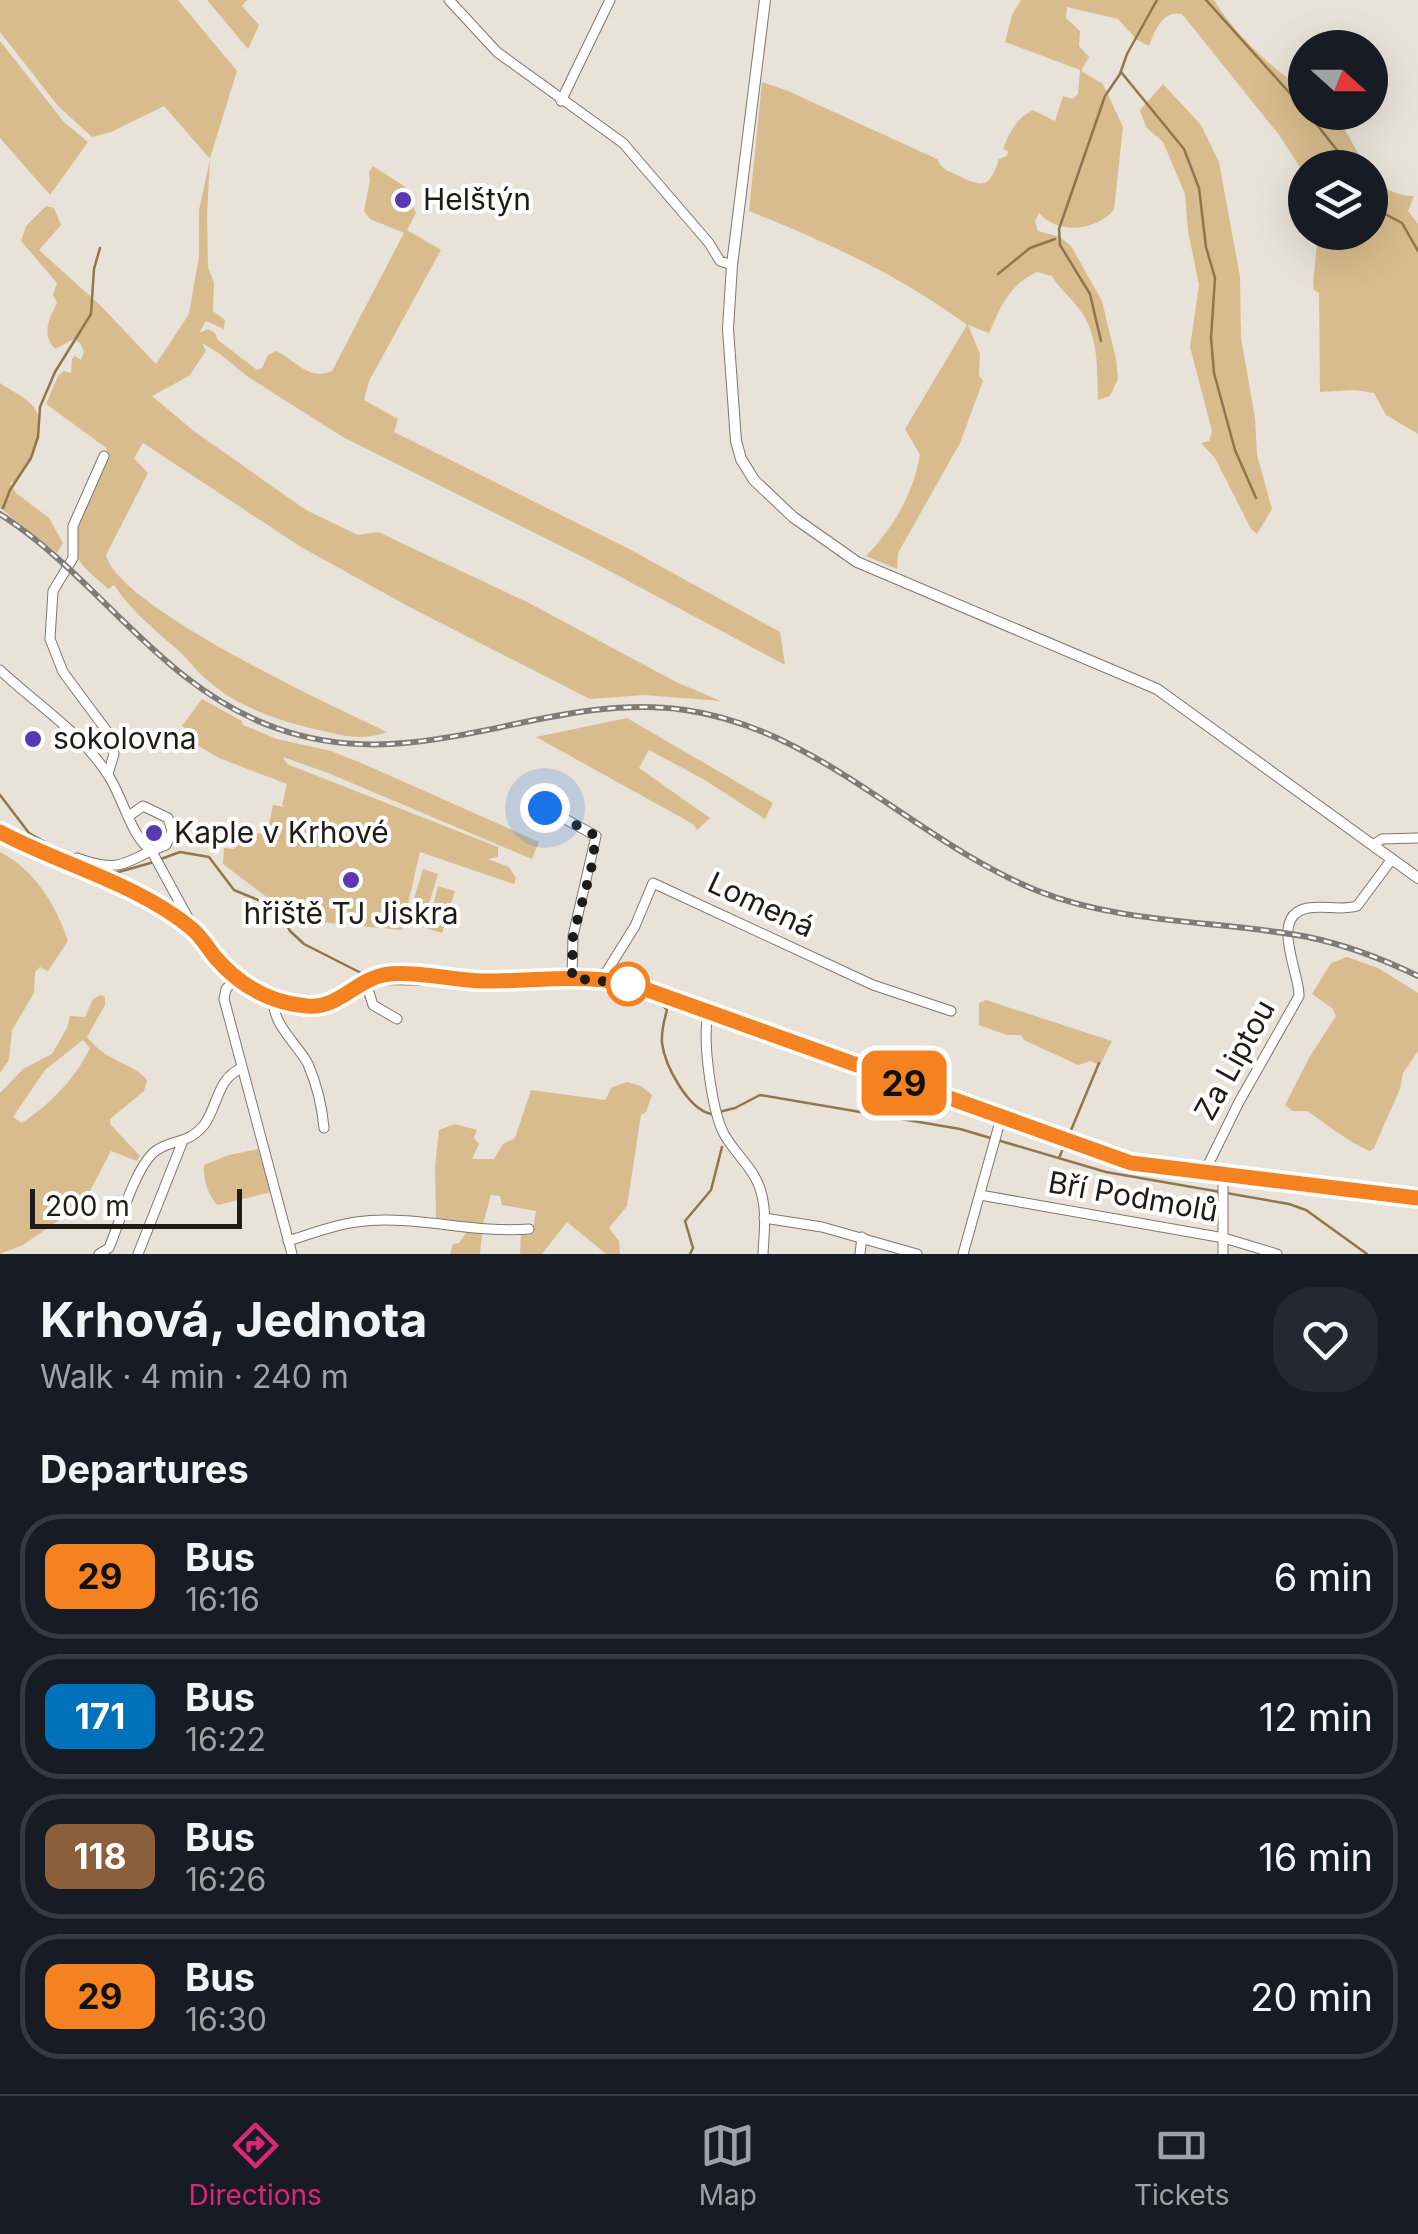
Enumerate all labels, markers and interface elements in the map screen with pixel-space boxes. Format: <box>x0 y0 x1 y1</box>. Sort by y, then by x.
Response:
north arrow <box>1288 30 1388 130</box>
map controls <box>1288 30 1388 250</box>
button: layers <box>1288 150 1388 250</box>
place label: Helštýn <box>423 181 531 217</box>
marker: Helštýn <box>392 189 414 211</box>
place label: sokolovna <box>53 720 197 756</box>
marker: sokolovna <box>22 728 44 750</box>
your location <box>520 783 570 833</box>
place label: Kaple v Krhové <box>174 814 389 850</box>
marker: Kaple v Krhové <box>143 822 165 844</box>
street label: Lomená <box>702 864 820 944</box>
marker: hřiště TJ Jiskra <box>340 869 362 891</box>
place label: hřiště TJ Jiskra <box>243 895 459 931</box>
unlabelled marker <box>607 963 649 1005</box>
street label: Za Liptou <box>1186 993 1282 1126</box>
line badge: 29 <box>859 1050 949 1116</box>
text: 29 <box>882 1062 926 1104</box>
street label: Bří Podmolů <box>1045 1163 1221 1229</box>
scale bar <box>30 1184 242 1228</box>
text: 200 m <box>45 1189 130 1223</box>
button: heart <box>1273 1287 1378 1392</box>
text: Krhová, Jednota <box>40 1290 427 1349</box>
text: Walk · 4 min · 240 m <box>40 1357 349 1396</box>
text: Departures <box>40 1446 249 1492</box>
text: Bus <box>185 1534 255 1580</box>
text: 6 min <box>1274 1554 1373 1600</box>
text: 29 <box>78 1555 122 1597</box>
text: 16:16 <box>185 1580 260 1619</box>
text: Bus <box>185 1674 255 1720</box>
text: 12 min <box>1259 1694 1373 1740</box>
text: 171 <box>75 1695 125 1737</box>
text: 16:22 <box>185 1720 266 1759</box>
text: Bus <box>185 1814 255 1860</box>
text: 16 min <box>1258 1834 1373 1880</box>
text: 118 <box>74 1835 126 1877</box>
text: 16:26 <box>185 1860 266 1899</box>
text: Bus <box>185 1954 255 2000</box>
text: 20 min <box>1250 1974 1373 2020</box>
text: 29 <box>78 1975 122 2017</box>
text: 16:30 <box>185 2000 267 2039</box>
tab: Directions <box>188 2118 322 2212</box>
tab: Map <box>699 2118 757 2212</box>
tab: Tickets <box>1134 2118 1230 2212</box>

